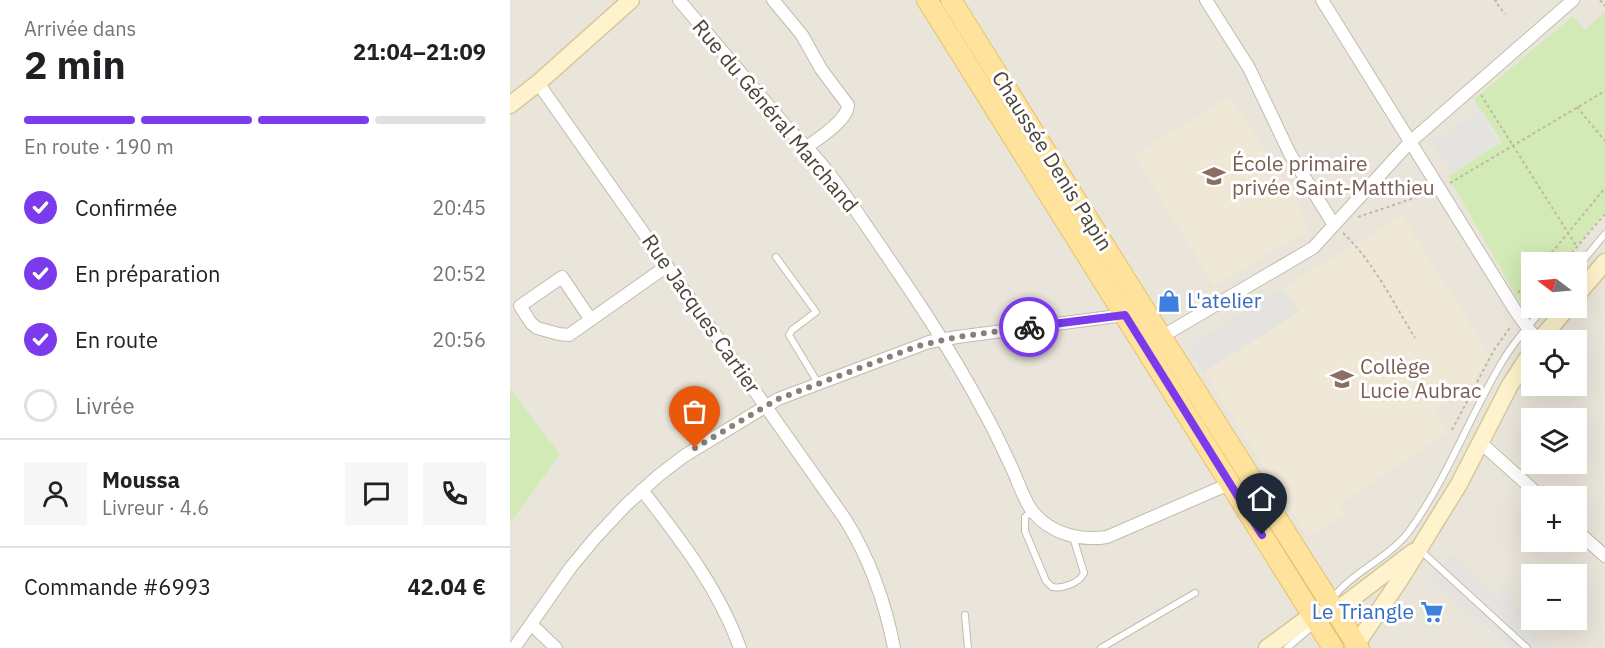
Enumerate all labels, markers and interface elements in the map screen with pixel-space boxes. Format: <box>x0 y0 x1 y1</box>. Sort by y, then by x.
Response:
street label: Rue du Général Marchand <box>687 13 865 218</box>
text: Arrivée dans <box>24 15 136 42</box>
text: 21:04–21:09 <box>353 37 486 66</box>
text: 2 min <box>24 39 126 90</box>
street label: Chaussée Denis Papin <box>986 65 1120 256</box>
text: En route · 190 m <box>24 133 174 160</box>
place label: École primaire privée Saint-Matthieu <box>1232 149 1435 201</box>
school or university icon: École primaire privée Saint-Matthieu <box>1201 163 1227 189</box>
icon: check <box>24 191 57 224</box>
text: Confirmée <box>75 193 177 222</box>
text: 20:45 <box>432 194 486 221</box>
street label: Rue Jacques Cartier <box>636 228 768 399</box>
north arrow <box>1521 252 1587 318</box>
map controls <box>1521 252 1587 630</box>
icon: check <box>24 257 57 290</box>
text: En préparation <box>75 259 221 288</box>
text: 20:52 <box>432 260 486 287</box>
place label: L'atelier <box>1187 286 1262 314</box>
shop icon: L'atelier <box>1156 288 1182 314</box>
courier <box>999 297 1059 357</box>
icon: bike <box>1013 311 1046 344</box>
icon: check <box>24 323 57 356</box>
text: En route <box>75 325 158 354</box>
text: 20:56 <box>432 326 486 353</box>
button: locate <box>1521 330 1587 396</box>
place label: Collège Lucie Aubrac <box>1360 352 1482 404</box>
school or university icon: Collège Lucie Aubrac <box>1329 366 1355 392</box>
pin <box>669 386 720 448</box>
text: Livrée <box>75 391 134 420</box>
icon: bag <box>678 395 711 428</box>
button: layers <box>1521 408 1587 474</box>
button: person <box>24 462 87 525</box>
button: chat <box>345 462 408 525</box>
button: phone <box>423 462 486 525</box>
text: Moussa <box>102 465 180 494</box>
pin <box>1236 473 1287 535</box>
icon: home <box>1245 482 1278 515</box>
button: + <box>1521 486 1587 552</box>
text: Livreur · 4.6 <box>102 494 209 521</box>
button: − <box>1521 564 1587 630</box>
text: Commande #6993 <box>24 572 211 601</box>
text: 42.04 € <box>407 572 486 601</box>
place label: Le Triangle <box>1312 597 1414 625</box>
supermarket icon: Le Triangle <box>1419 599 1445 625</box>

